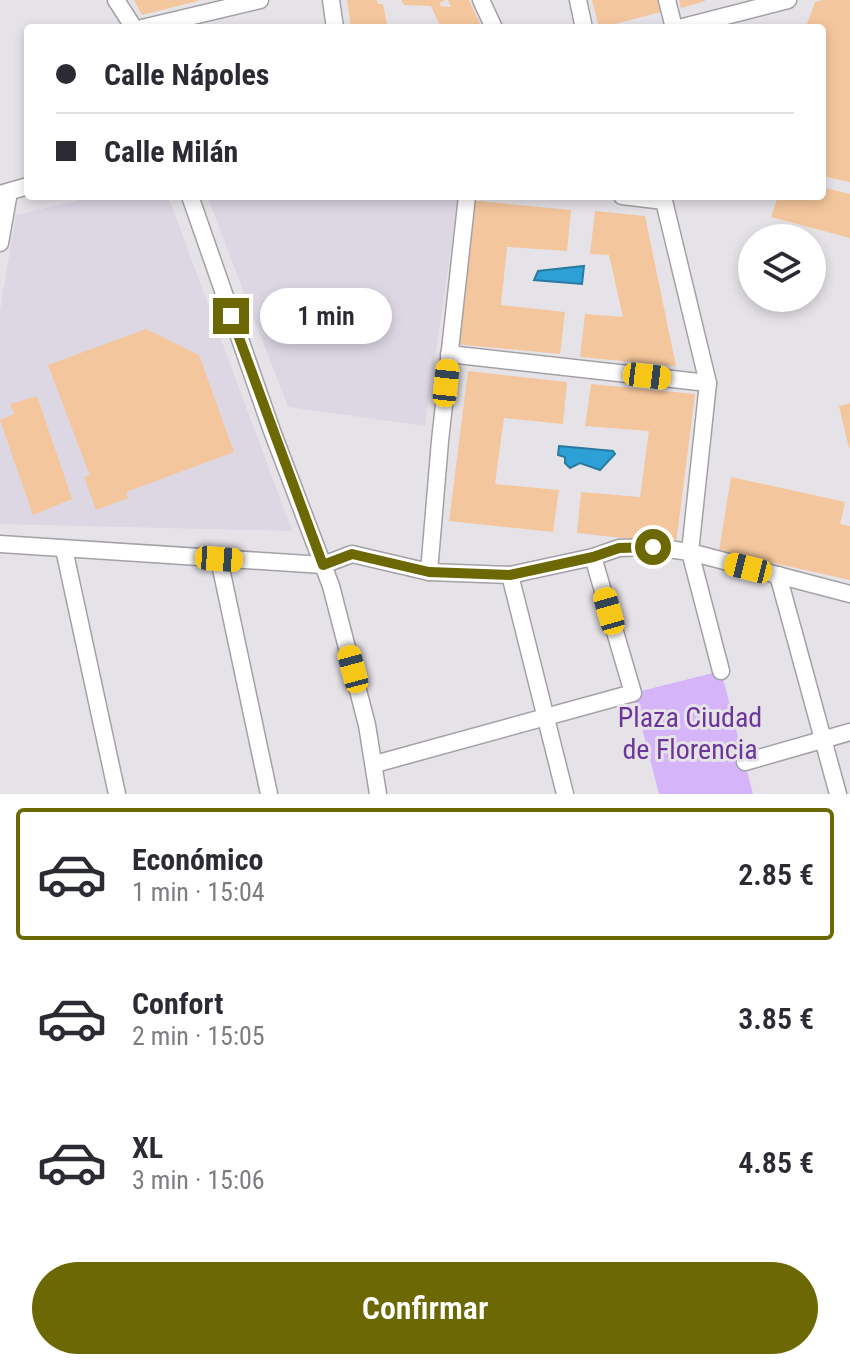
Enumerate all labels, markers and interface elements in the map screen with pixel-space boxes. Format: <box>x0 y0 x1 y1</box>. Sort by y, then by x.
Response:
text: Calle Nápoles <box>104 57 269 92</box>
text: Calle Milán <box>104 134 238 169</box>
map controls <box>738 224 826 312</box>
button: layers <box>738 224 826 312</box>
callout: 1 min <box>259 288 391 344</box>
route end <box>213 298 249 334</box>
text: 1 min <box>297 301 355 331</box>
car <box>432 358 460 408</box>
car <box>622 361 672 391</box>
route start <box>635 529 671 565</box>
car <box>194 545 244 573</box>
car <box>722 551 774 585</box>
car <box>591 585 627 637</box>
car <box>335 643 371 695</box>
park label: Plaza Ciudad de Florencia <box>618 701 762 766</box>
icon: car <box>36 838 108 910</box>
text: Económico <box>132 842 263 877</box>
text: 2.85 € <box>738 857 814 892</box>
text: 1 min · 15:04 <box>132 877 265 907</box>
icon: car <box>36 982 108 1054</box>
text: Confort <box>132 986 223 1021</box>
text: 3.85 € <box>738 1001 814 1036</box>
text: 2 min · 15:05 <box>132 1021 265 1051</box>
icon: car <box>36 1126 108 1198</box>
text: XL <box>132 1130 163 1165</box>
text: 4.85 € <box>738 1145 814 1180</box>
text: 3 min · 15:06 <box>132 1165 265 1195</box>
button: Confirmar <box>32 1262 818 1354</box>

